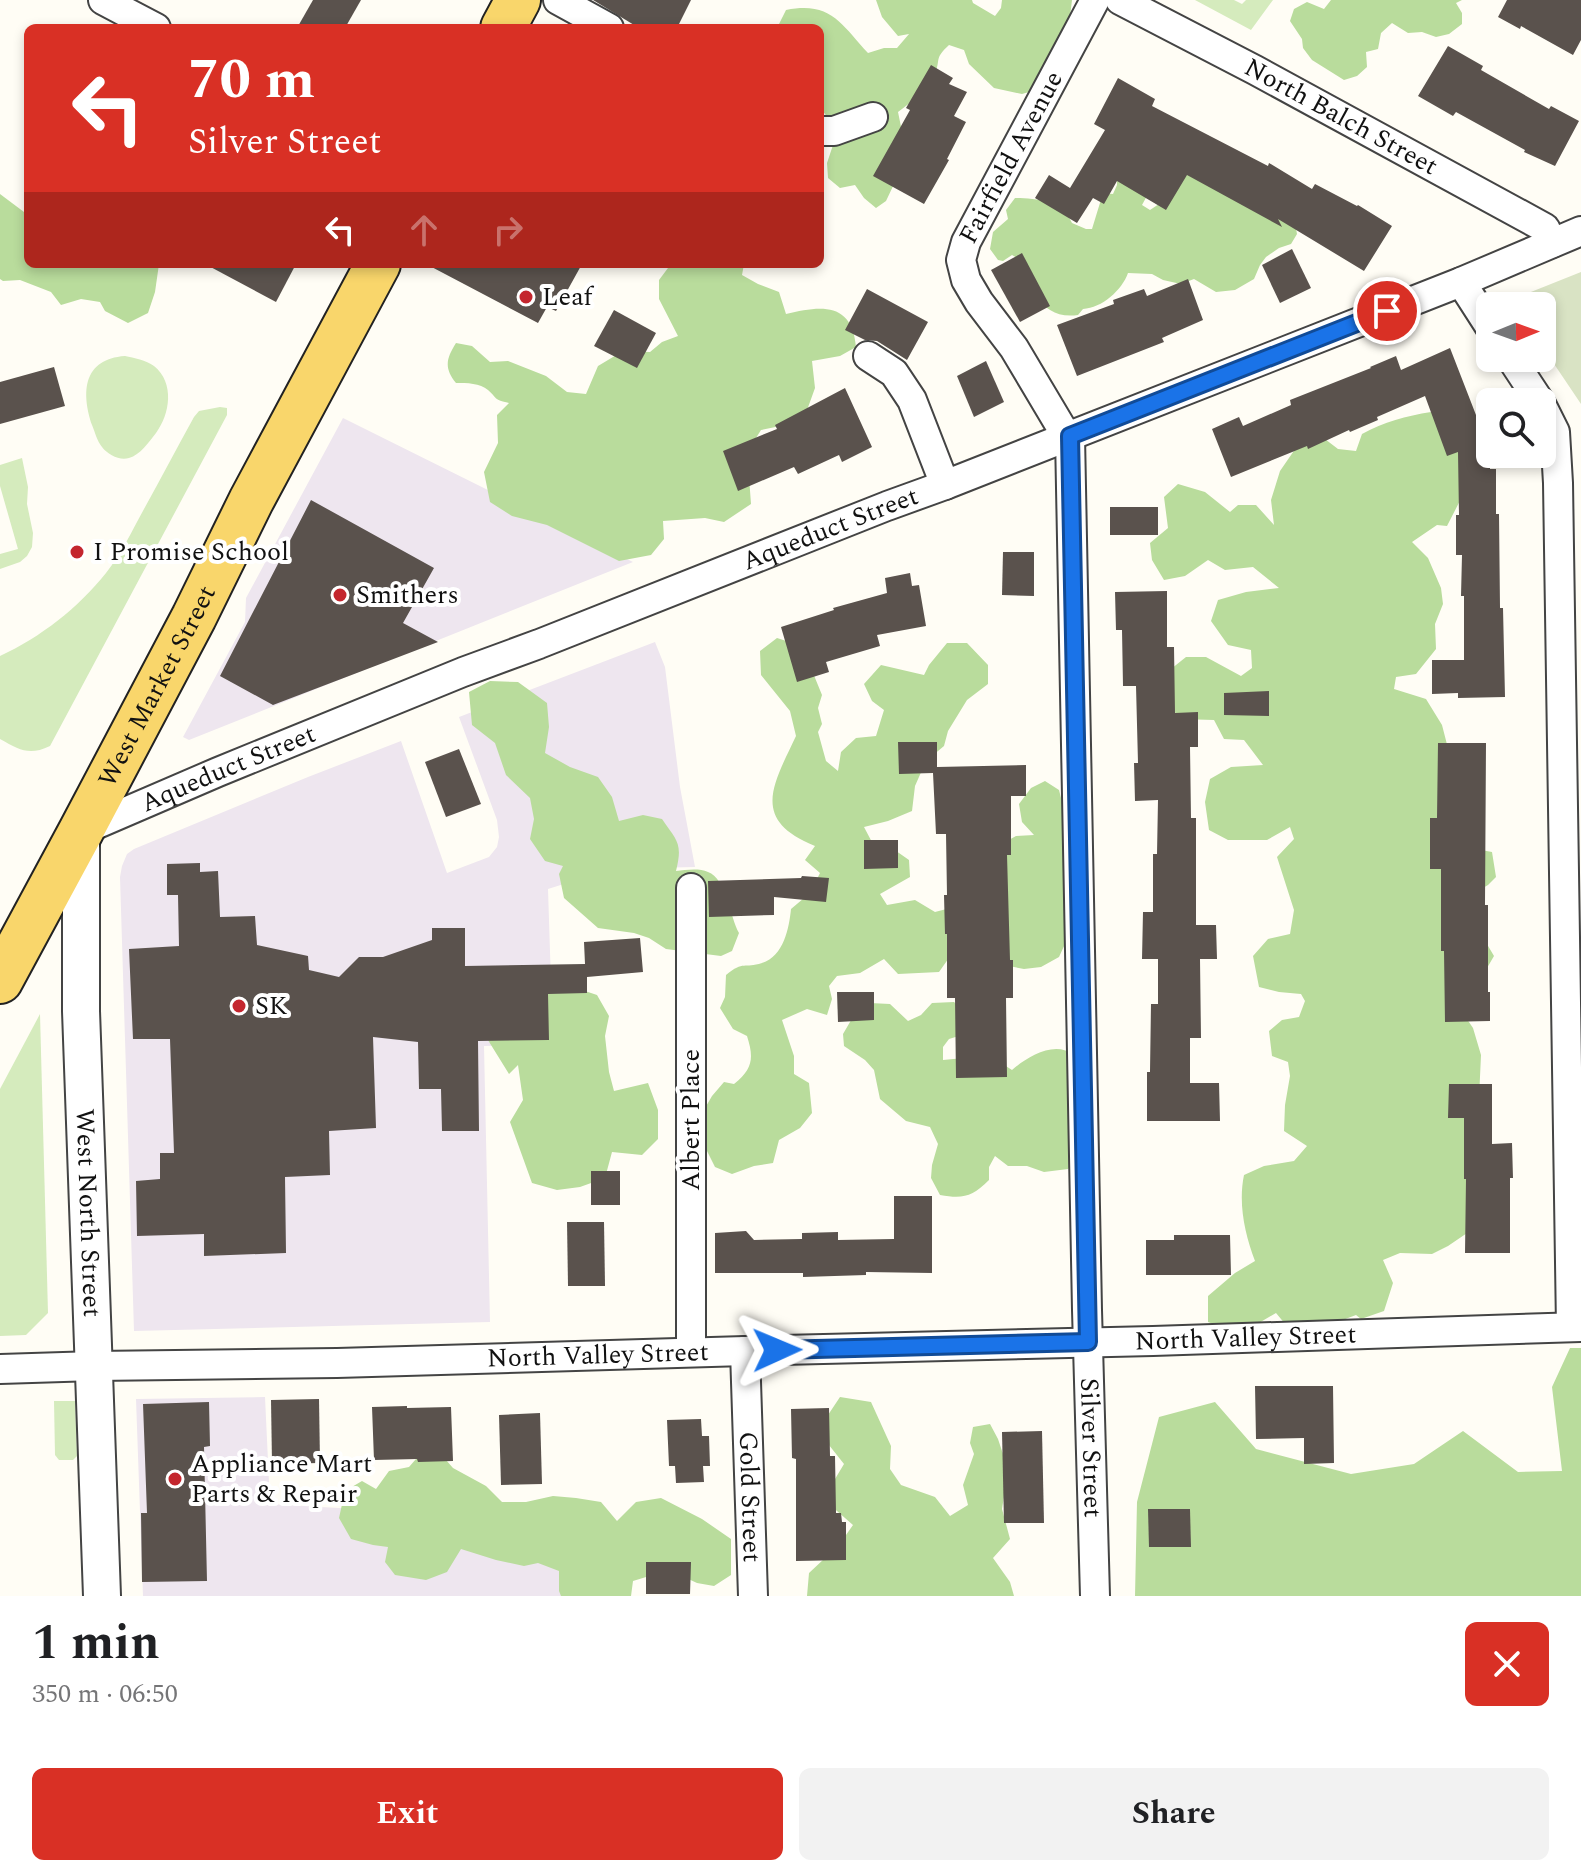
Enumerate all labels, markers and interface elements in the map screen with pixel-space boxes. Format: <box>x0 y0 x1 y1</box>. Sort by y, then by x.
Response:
text: 70 m <box>188 38 315 123</box>
street label: North Balch Street <box>1237 48 1445 186</box>
icon: left <box>56 56 160 160</box>
street label: Fairfield Avenue <box>948 64 1074 251</box>
text: Silver Street <box>188 115 381 170</box>
icon: left <box>318 208 362 252</box>
icon: ahead <box>402 208 446 252</box>
icon: right <box>486 208 530 252</box>
place label: Leaf <box>542 277 595 317</box>
pin <box>1353 277 1421 345</box>
marker: Leaf <box>517 288 535 306</box>
icon: arrive <box>1365 289 1409 333</box>
north arrow <box>1476 292 1556 372</box>
map controls <box>1476 292 1556 468</box>
button: search <box>1476 388 1556 468</box>
street label: Aqueduct Street <box>736 476 924 581</box>
place label: I Promise School <box>93 532 289 572</box>
marker: I Promise School <box>68 543 86 561</box>
place label: Smithers <box>356 575 459 615</box>
street label: West Market Street <box>88 579 226 794</box>
marker: Smithers <box>331 586 349 604</box>
street label: Aqueduct Street <box>134 714 322 823</box>
place label: SK <box>255 986 288 1026</box>
marker: SK <box>230 997 248 1015</box>
street label: Albert Place <box>671 1049 711 1191</box>
street label: West North Street <box>65 1108 112 1318</box>
position arrow <box>735 1308 819 1392</box>
street label: North Valley Street <box>1134 1314 1357 1361</box>
street label: North Valley Street <box>486 1332 709 1379</box>
street label: Silver Street <box>1069 1377 1113 1518</box>
street label: Gold Street <box>728 1431 772 1563</box>
place label: Appliance Mart Parts & Repair <box>191 1444 372 1514</box>
marker: Appliance Mart Parts & Repair <box>166 1470 184 1488</box>
text: 1 min <box>32 1607 160 1680</box>
button: close <box>1465 1622 1549 1706</box>
text: 350 m · 06:50 <box>32 1674 178 1714</box>
button: Exit <box>32 1768 783 1860</box>
button: Share <box>799 1768 1549 1860</box>

